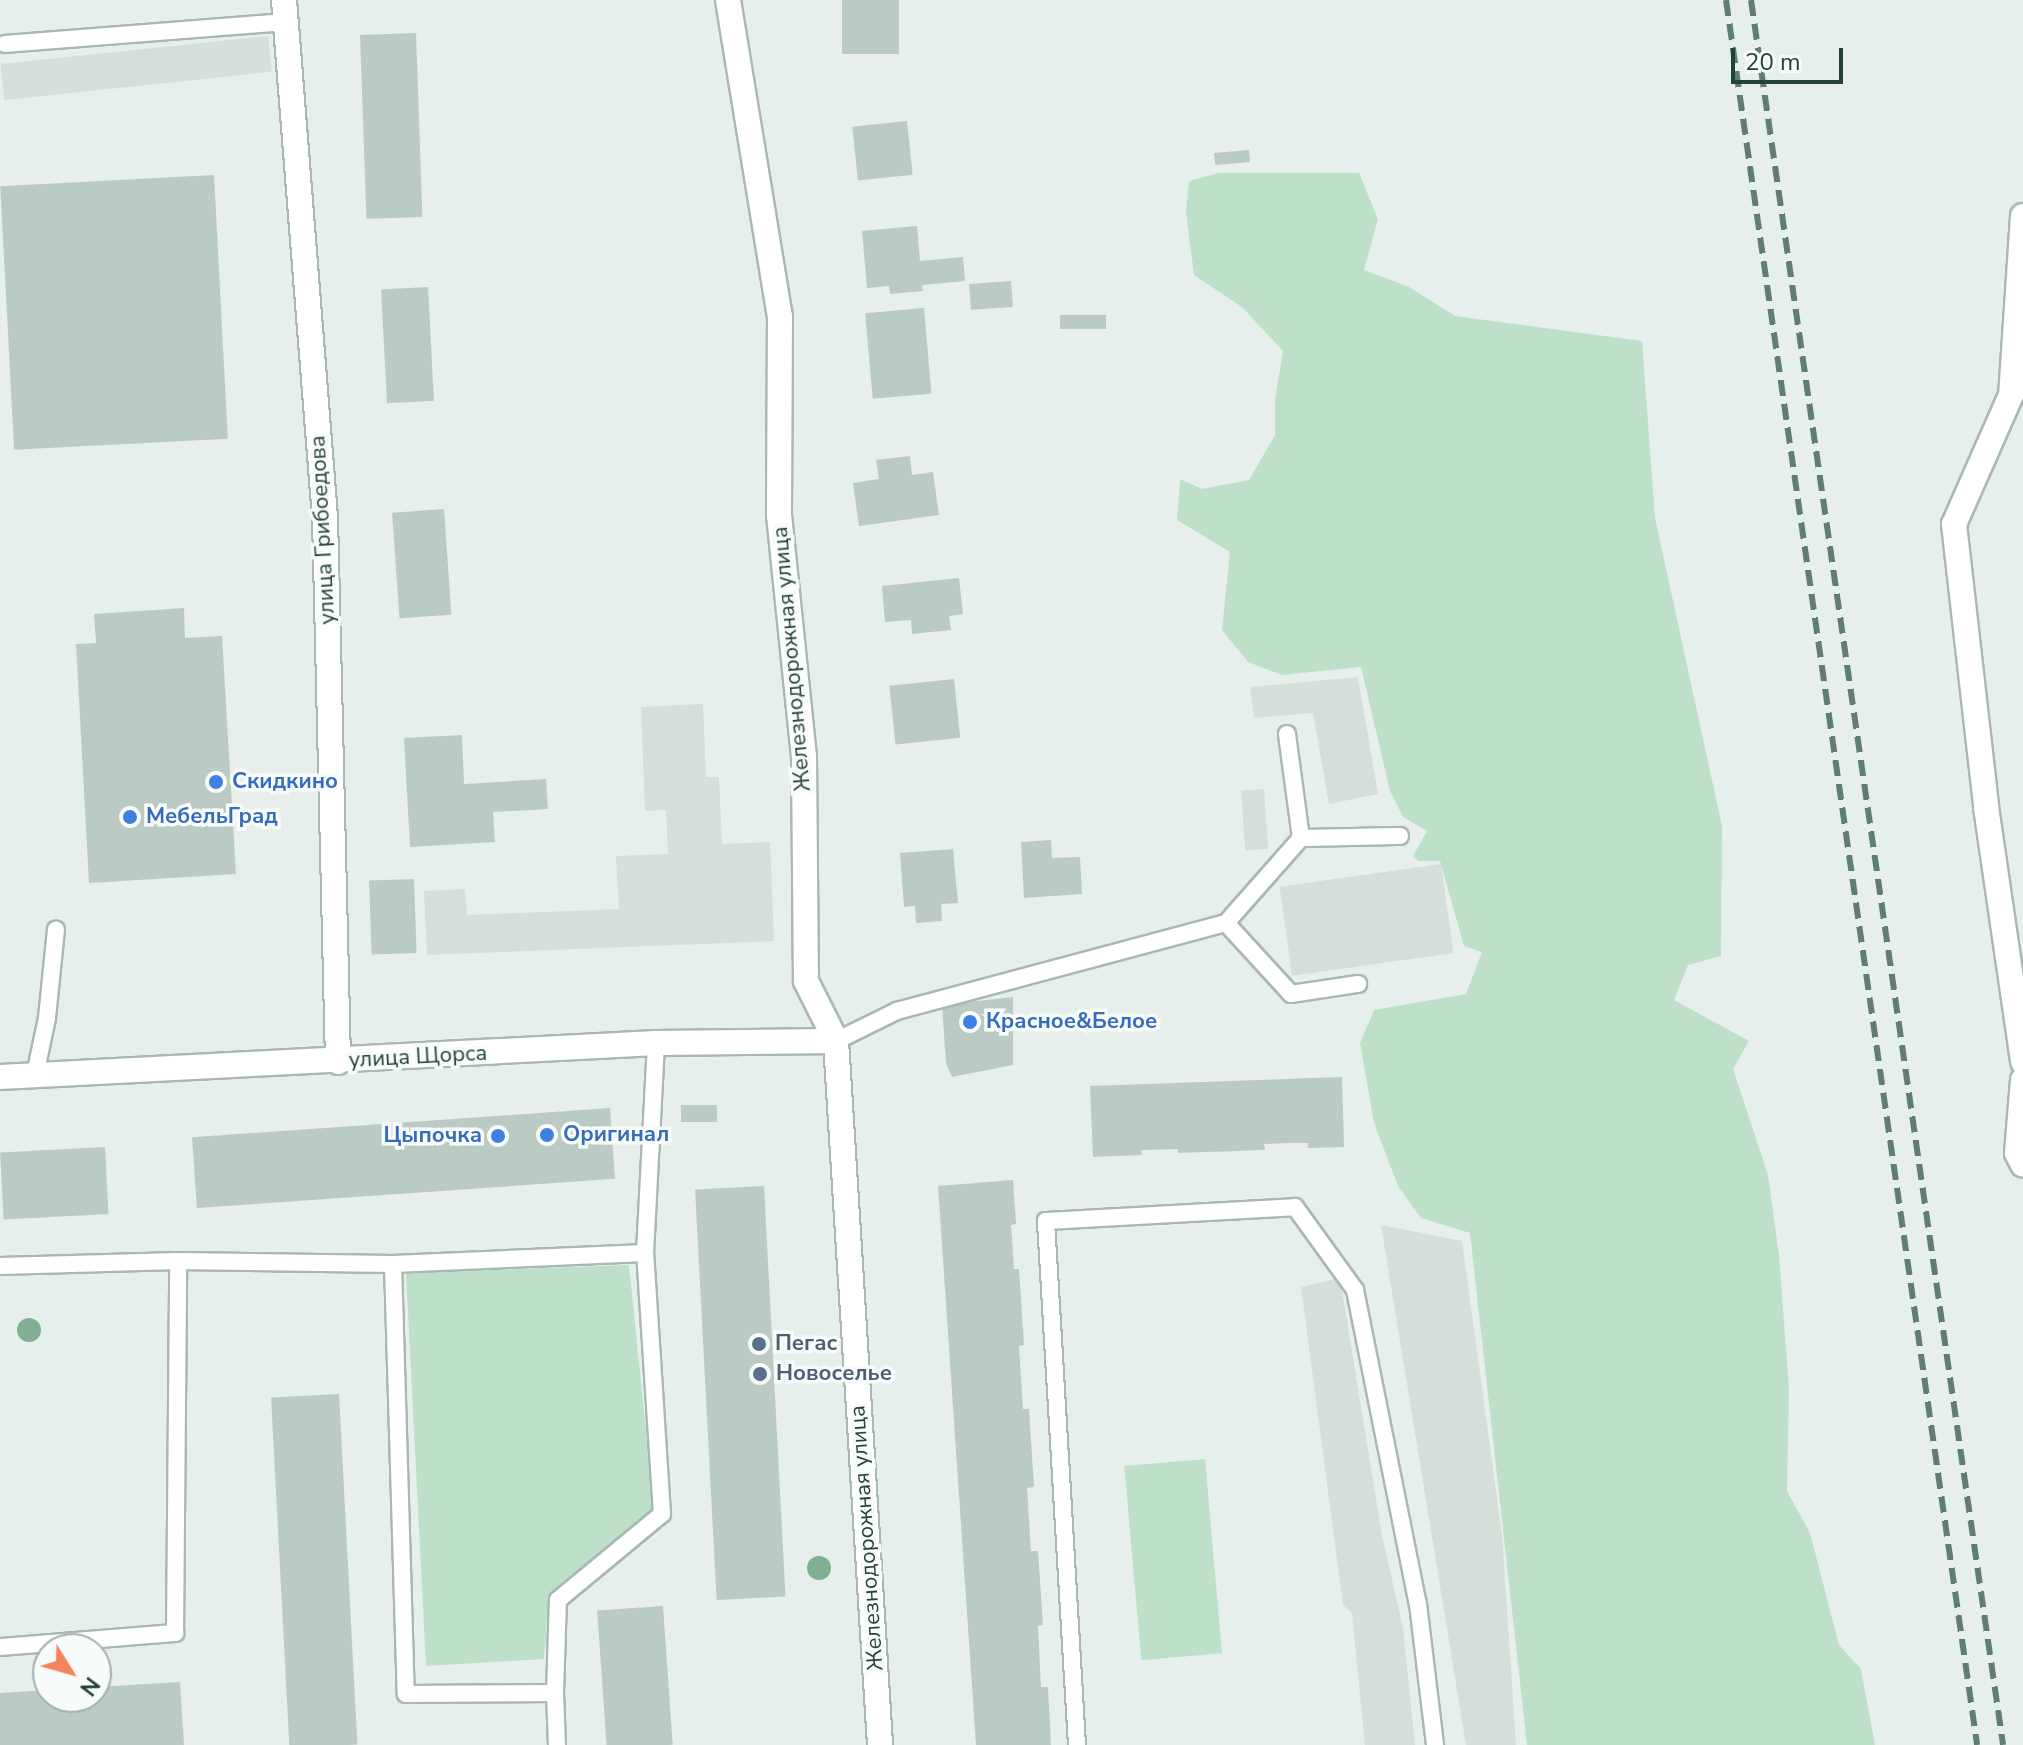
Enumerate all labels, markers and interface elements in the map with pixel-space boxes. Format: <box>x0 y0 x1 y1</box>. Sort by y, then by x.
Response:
scale bar <box>1735 32 1847 82</box>
text: 20 m <box>1745 46 1801 78</box>
street label: улица Грибоедова <box>305 435 341 625</box>
street label: Железнодорожная улица <box>767 525 817 793</box>
place label: Скидкино <box>232 769 338 795</box>
marker: Скидкино <box>207 773 225 791</box>
place label: МебельГрад <box>146 804 278 830</box>
marker: МебельГрад <box>121 808 139 826</box>
place label: Красное&Белое <box>986 1009 1157 1035</box>
marker: Красное&Белое <box>961 1013 979 1031</box>
street label: улица Щорса <box>348 1040 488 1074</box>
place label: Оригинал <box>563 1122 669 1148</box>
place label: Цыпочка <box>384 1123 482 1149</box>
marker: Оригинал <box>538 1126 556 1144</box>
marker: Цыпочка <box>489 1127 507 1145</box>
place label: Пегас <box>775 1331 837 1357</box>
marker: Пегас <box>750 1335 768 1353</box>
place label: Новоселье <box>776 1361 892 1387</box>
marker: Новоселье <box>751 1365 769 1383</box>
street label: Железнодорожная улица <box>845 1404 889 1672</box>
north arrow <box>32 1633 112 1713</box>
text: N <box>73 1671 107 1702</box>

